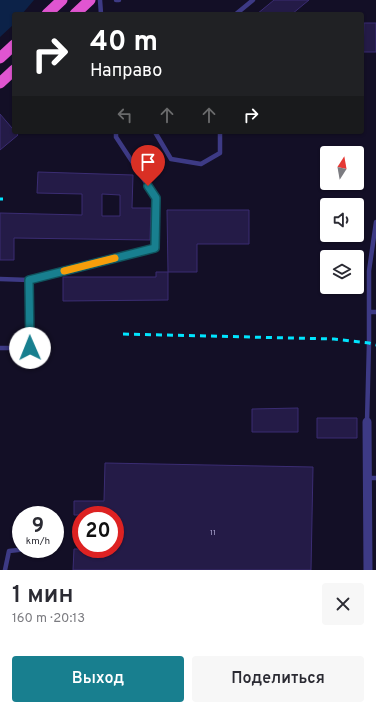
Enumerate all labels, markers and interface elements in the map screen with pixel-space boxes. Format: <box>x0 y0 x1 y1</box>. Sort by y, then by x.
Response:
text: 40 m <box>90 25 158 61</box>
icon: right <box>24 28 76 80</box>
text: Направо <box>90 60 162 83</box>
icon: left <box>114 104 136 126</box>
icon: ahead <box>156 104 178 126</box>
icon: ahead <box>198 104 220 126</box>
icon: right <box>240 104 262 126</box>
pin <box>131 145 165 186</box>
north arrow <box>320 146 364 190</box>
map controls <box>320 146 364 294</box>
icon: arrive <box>137 151 159 173</box>
button: sound <box>320 198 364 242</box>
button: layers <box>320 250 364 294</box>
position arrow <box>9 327 51 369</box>
speed limit sign: 20 <box>72 506 124 558</box>
text: 9 <box>32 514 44 540</box>
house number: 11 <box>210 528 216 538</box>
text: km/h <box>26 535 50 548</box>
text: 1 мин <box>12 581 73 611</box>
button: close <box>322 583 364 625</box>
text: 160 m · 20:13 <box>12 611 85 627</box>
button: Выход <box>12 656 184 702</box>
button: Поделиться <box>192 656 364 702</box>

